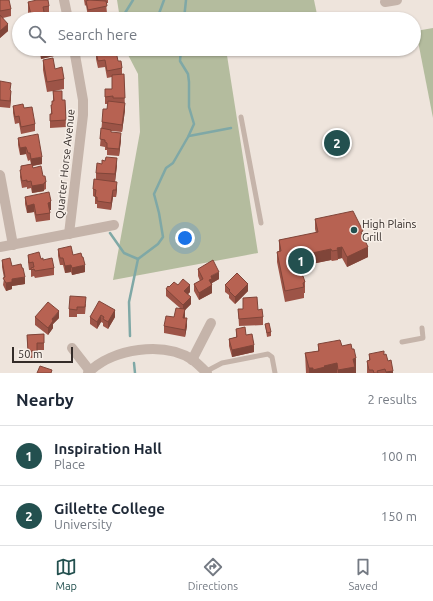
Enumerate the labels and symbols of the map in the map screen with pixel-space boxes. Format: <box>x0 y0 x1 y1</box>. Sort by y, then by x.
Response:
street label: Quarter Horse Avenue <box>53 108 77 220</box>
pin: 2 <box>324 128 350 158</box>
place label: High Plains Grill <box>362 218 417 243</box>
marker: High Plains Grill <box>349 225 359 235</box>
your location <box>175 228 195 248</box>
pin: 1 <box>288 246 314 276</box>
scale bar <box>12 345 73 364</box>

